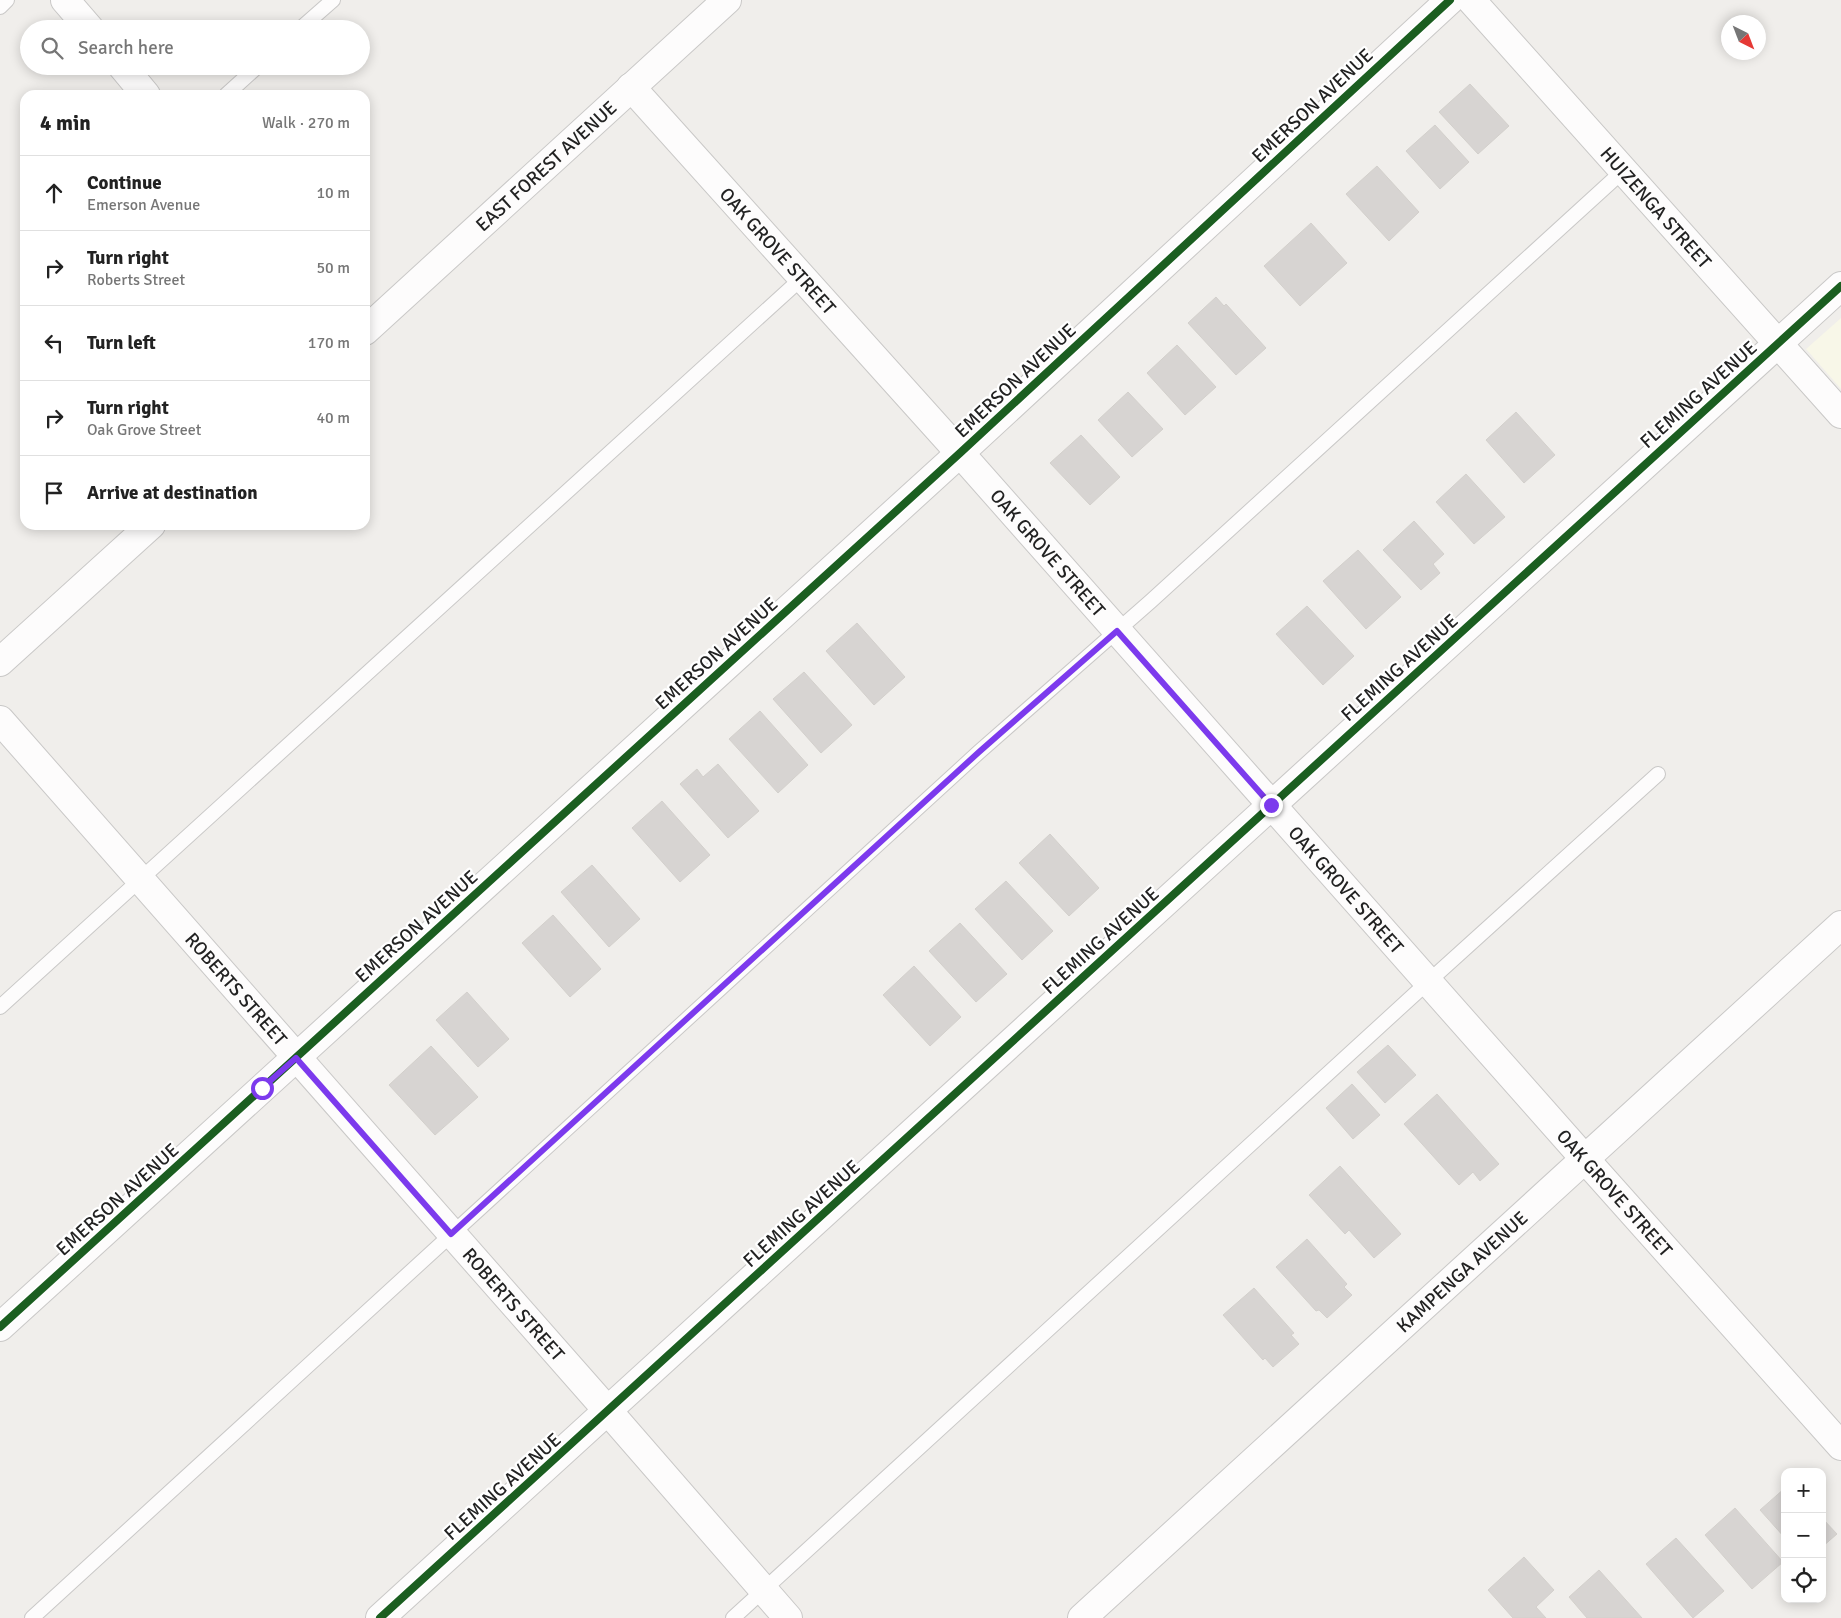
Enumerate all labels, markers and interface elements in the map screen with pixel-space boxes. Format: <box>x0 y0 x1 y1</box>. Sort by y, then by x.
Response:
north arrow <box>1721 15 1766 60</box>
search box <box>20 20 370 75</box>
icon: search <box>38 34 66 62</box>
text: Search here <box>78 36 174 60</box>
street label: EMERSON AVENUE <box>1247 43 1378 168</box>
street label: EAST FOREST AVENUE <box>471 96 622 237</box>
text: 4 min <box>40 110 91 136</box>
text: Walk · 270 m <box>262 113 350 133</box>
street label: HUIZENGA STREET <box>1595 142 1717 274</box>
text: Continue <box>87 171 162 195</box>
icon: ahead <box>40 179 68 207</box>
text: 10 m <box>316 183 350 203</box>
street label: OAK GROVE STREET <box>714 183 841 320</box>
text: Emerson Avenue <box>87 195 200 215</box>
text: Turn right <box>87 246 169 270</box>
icon: right <box>40 254 68 282</box>
text: 50 m <box>316 258 350 278</box>
text: Roberts Street <box>87 270 185 290</box>
street label: EMERSON AVENUE <box>950 318 1081 443</box>
icon: left <box>40 329 68 357</box>
text: Turn left <box>87 331 156 355</box>
text: 170 m <box>308 333 350 353</box>
street label: FLEMING AVENUE <box>1635 336 1762 454</box>
text: Turn right <box>87 396 169 420</box>
icon: right <box>40 404 68 432</box>
text: 40 m <box>316 408 350 428</box>
text: Oak Grove Street <box>87 420 201 440</box>
icon: arrive <box>40 479 68 507</box>
text: Arrive at destination <box>87 481 258 505</box>
street label: OAK GROVE STREET <box>984 484 1111 622</box>
street label: EMERSON AVENUE <box>650 592 783 715</box>
street label: FLEMING AVENUE <box>1336 609 1463 727</box>
route end <box>1260 794 1283 817</box>
street label: OAK GROVE STREET <box>1283 821 1409 959</box>
street label: EMERSON AVENUE <box>350 865 483 988</box>
street label: FLEMING AVENUE <box>1037 882 1164 1000</box>
street label: ROBERTS STREET <box>180 928 292 1051</box>
route start <box>251 1077 274 1100</box>
street label: OAK GROVE STREET <box>1551 1125 1678 1262</box>
street label: EMERSON AVENUE <box>51 1138 184 1261</box>
street label: FLEMING AVENUE <box>738 1155 865 1273</box>
street label: KAMPENGA AVENUE <box>1392 1206 1533 1338</box>
street label: ROBERTS STREET <box>457 1243 570 1367</box>
street label: FLEMING AVENUE <box>439 1428 566 1546</box>
map controls <box>1781 1468 1826 1603</box>
button: + <box>1781 1468 1826 1513</box>
button: − <box>1781 1513 1826 1558</box>
button: locate <box>1781 1558 1826 1603</box>

